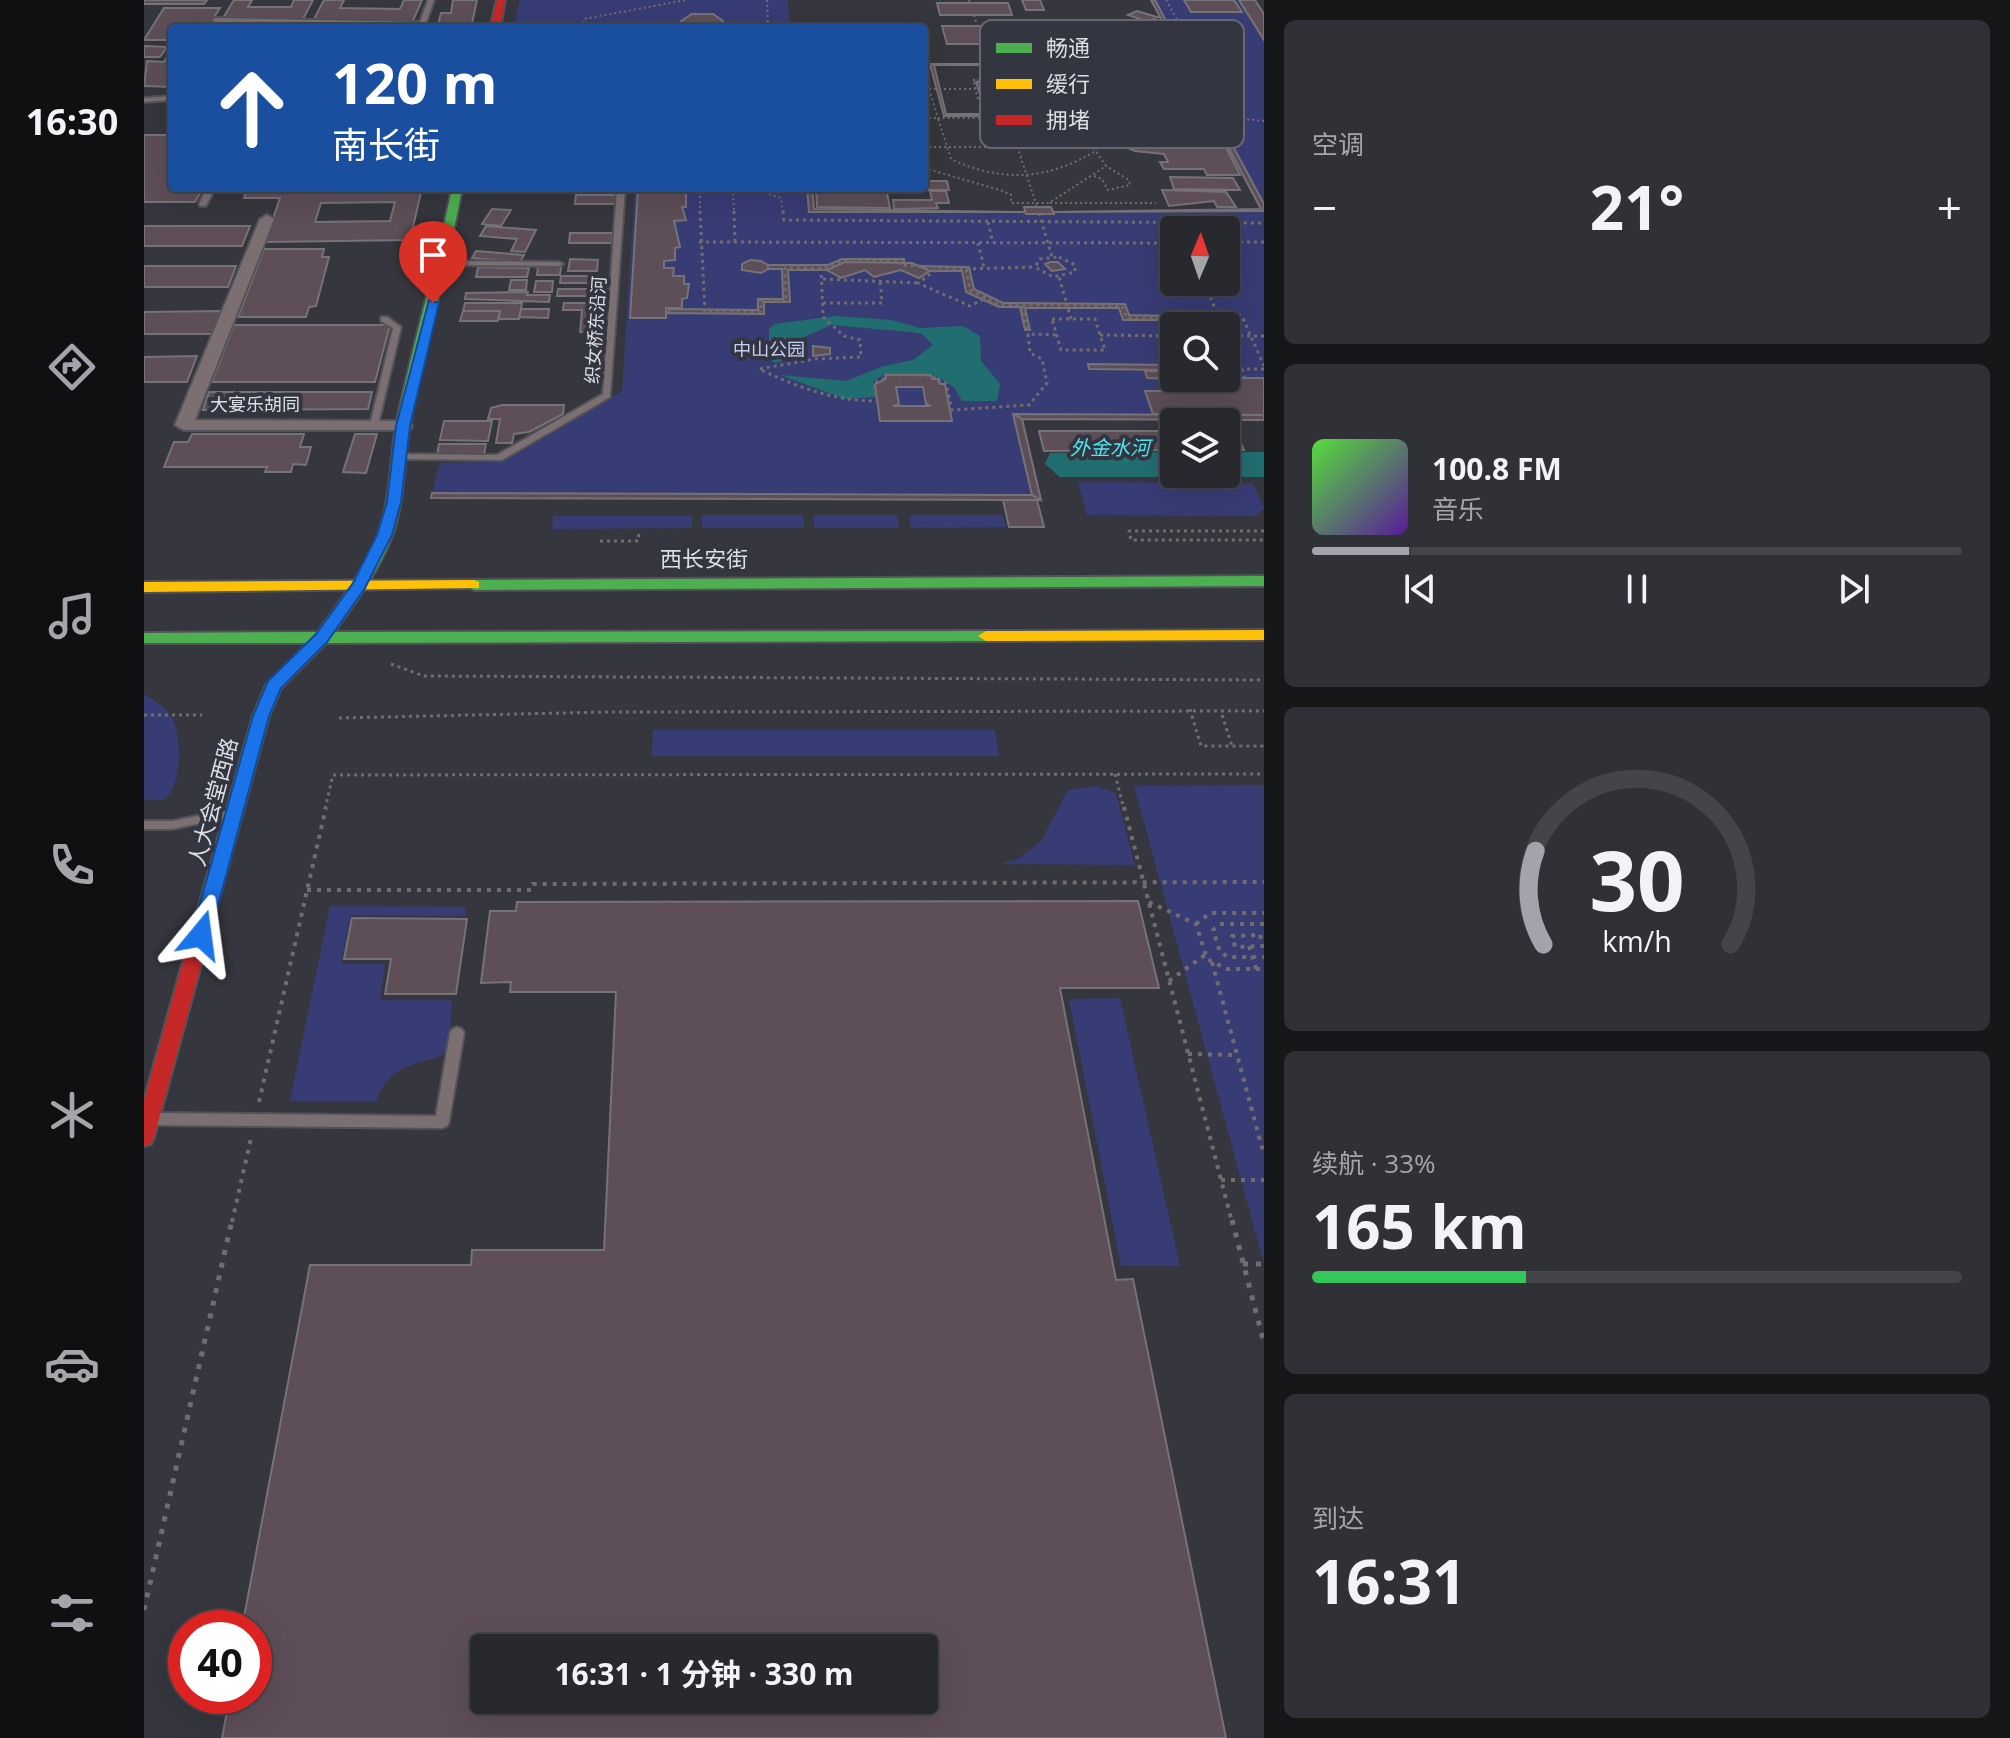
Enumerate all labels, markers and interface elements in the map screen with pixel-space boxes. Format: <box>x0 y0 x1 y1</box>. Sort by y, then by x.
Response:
legend <box>980 20 1244 148</box>
text: 畅通 <box>1046 32 1090 62</box>
text: 120 m <box>332 44 498 120</box>
icon: ahead <box>200 56 304 160</box>
text: 缓行 <box>1046 68 1090 98</box>
text: 16:30 <box>26 97 118 146</box>
text: 拥堵 <box>1046 104 1090 134</box>
text: 南长街 <box>332 120 440 169</box>
text: 空调 <box>1312 126 1364 162</box>
text: 21° <box>1590 166 1684 248</box>
text: − <box>1312 177 1337 237</box>
text: + <box>1937 177 1962 237</box>
north arrow <box>1160 216 1240 296</box>
map controls <box>1160 216 1240 488</box>
pin <box>399 221 467 303</box>
icon: arrive <box>411 233 455 277</box>
street label: 织女桥东沿河 <box>579 275 611 385</box>
button: search <box>1160 312 1240 392</box>
park label: 中山公园 <box>733 337 805 361</box>
icon: directions <box>44 339 100 395</box>
street label: 大宴乐胡同 <box>210 392 300 416</box>
button: layers <box>1160 408 1240 488</box>
water label: 外金水河 <box>1070 434 1154 461</box>
text: 100.8 FM <box>1432 448 1562 489</box>
text: 音乐 <box>1432 491 1484 527</box>
street label: 西长安街 <box>660 543 748 573</box>
icon: previous <box>1398 567 1442 611</box>
icon: pause <box>1615 567 1659 611</box>
icon: next <box>1832 567 1876 611</box>
icon: music <box>44 588 100 644</box>
street label: 人大会堂西路 <box>180 734 244 869</box>
text: 30 <box>1589 822 1685 935</box>
icon: phone <box>44 837 100 893</box>
position arrow <box>159 893 243 977</box>
text: km/h <box>1602 921 1672 960</box>
icon: climate <box>44 1087 100 1143</box>
text: 续航 · 33% <box>1312 1145 1436 1181</box>
text: 165 km <box>1312 1185 1527 1267</box>
icon: car <box>44 1336 100 1392</box>
text: 到达 <box>1312 1500 1364 1536</box>
text: 16:31 <box>1312 1540 1466 1622</box>
icon: filters <box>44 1585 100 1641</box>
speed limit sign: 40 <box>168 1610 272 1714</box>
text: 16:31 · 1 分钟 · 330 m <box>554 1653 854 1694</box>

